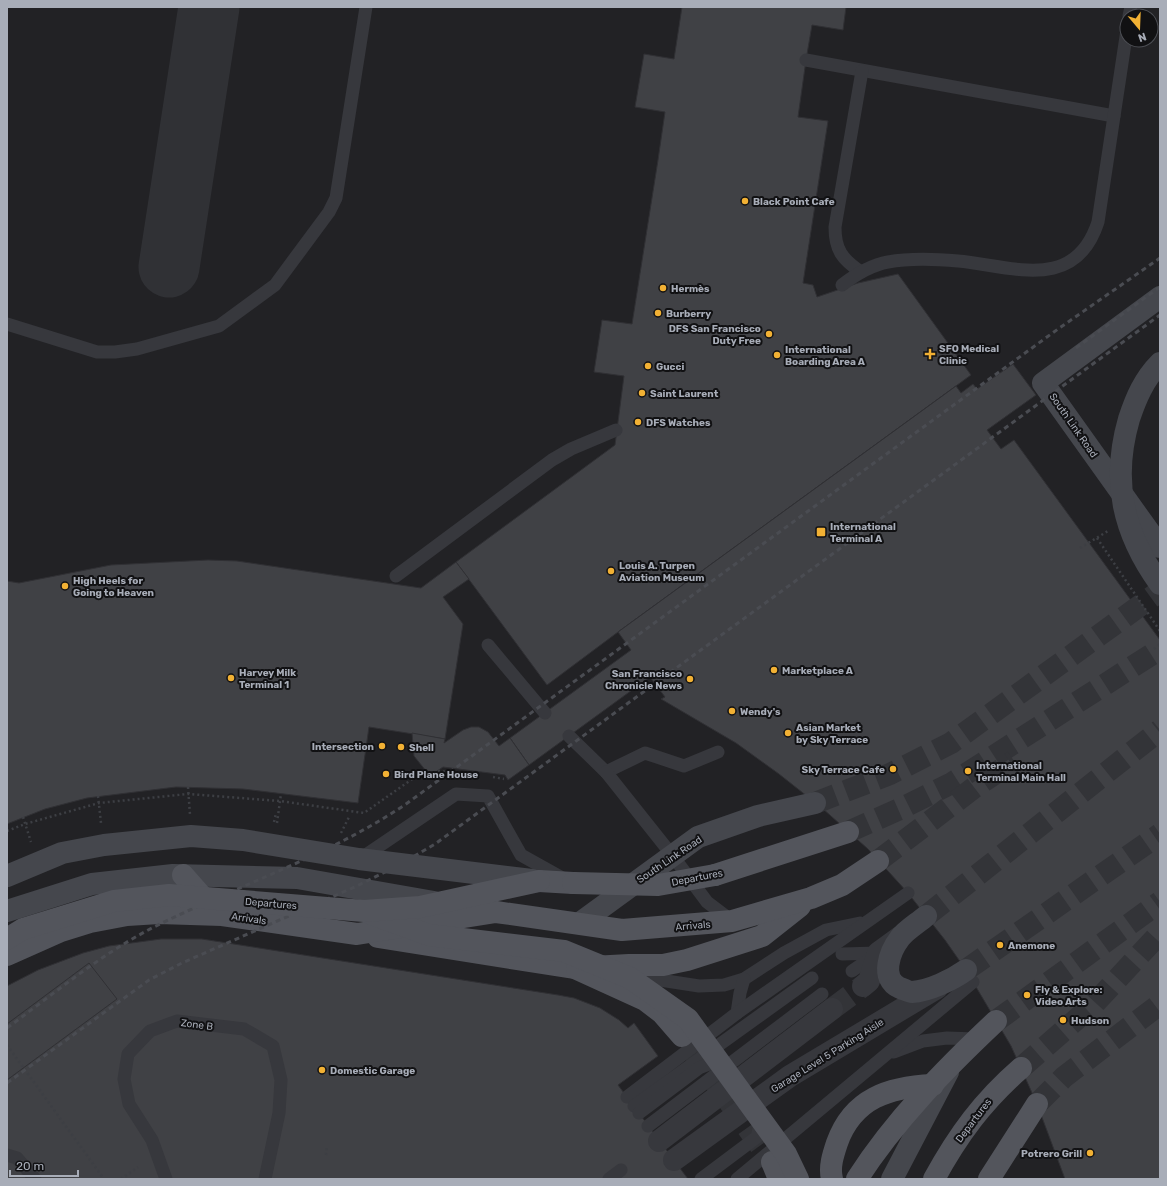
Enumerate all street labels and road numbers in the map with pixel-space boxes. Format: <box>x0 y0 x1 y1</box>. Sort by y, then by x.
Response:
street label: South Link Road <box>1047 391 1100 460</box>
street label: South Link Road <box>635 834 704 886</box>
street label: Departures <box>670 867 724 889</box>
street label: Departures <box>244 896 297 912</box>
street label: Arrivals <box>231 911 267 927</box>
street label: Arrivals <box>675 918 711 934</box>
street label: Garage Level 5 Parking Aisle <box>769 1016 886 1096</box>
street label: Zone B <box>180 1017 214 1033</box>
street label: Departures <box>953 1096 994 1145</box>

